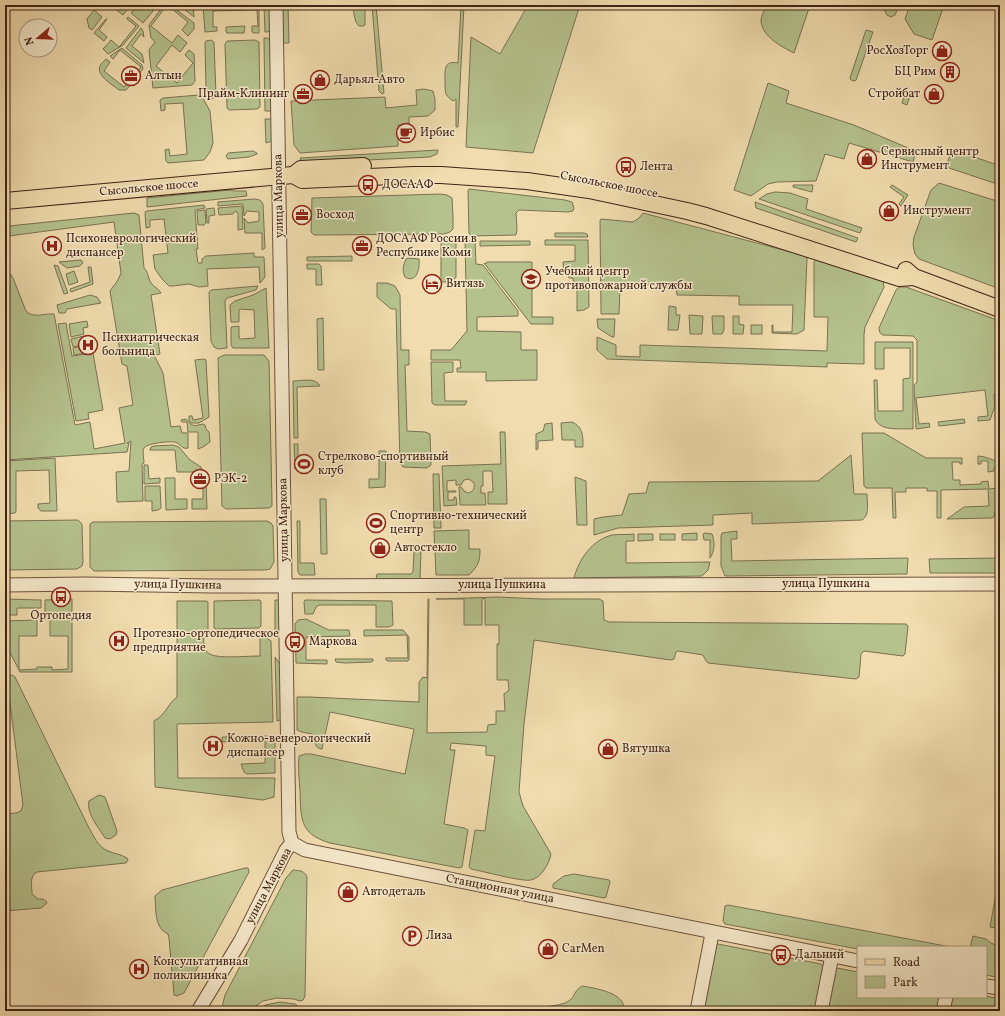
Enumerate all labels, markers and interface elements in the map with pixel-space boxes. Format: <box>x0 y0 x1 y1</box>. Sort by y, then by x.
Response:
north arrow <box>18 18 58 58</box>
text: N <box>22 35 38 47</box>
shop icon: РосХозТорг <box>931 40 953 62</box>
place label: РосХозТорг <box>867 43 929 59</box>
building icon: БЦ Рим <box>939 61 961 83</box>
place label: БЦ Рим <box>894 64 936 80</box>
office icon: Алтын <box>120 65 142 87</box>
place label: Алтын <box>145 68 182 84</box>
shop icon: Дарьял-Авто <box>309 69 331 91</box>
place label: Дарьял-Авто <box>334 72 405 88</box>
office icon: Прайм-Клининг <box>292 83 314 105</box>
shop icon: Стройбат <box>923 83 945 105</box>
place label: Прайм-Клининг <box>198 86 290 102</box>
place label: Стройбат <box>868 86 920 102</box>
cafe icon: Ирбис <box>395 122 417 144</box>
place label: Ирбис <box>420 125 455 141</box>
place label: Сервисный центр Инструмент <box>881 144 979 174</box>
shop icon: Сервисный центр Инструмент <box>856 148 878 170</box>
street label: улица Маркова <box>270 154 288 238</box>
bus stop icon: Лента <box>615 156 637 178</box>
place label: Лента <box>640 159 673 175</box>
street label: Сысольское шоссе <box>559 168 660 202</box>
bus stop icon: ДОСААФ <box>357 174 379 196</box>
street label: Сысольское шоссе <box>99 176 199 200</box>
place label: ДОСААФ <box>382 177 434 193</box>
shop icon: Инструмент <box>878 200 900 222</box>
place label: Инструмент <box>903 203 971 219</box>
office icon: Восход <box>291 204 313 226</box>
place label: Восход <box>316 207 355 223</box>
place label: Психоневрологический диспансер <box>66 231 196 261</box>
place label: ДОСААФ России в Республике Коми <box>376 231 477 261</box>
hospital icon: Психоневрологический диспансер <box>41 235 63 257</box>
office icon: ДОСААФ России в Республике Коми <box>351 235 373 257</box>
place label: Учебный центр противопожарной службы <box>545 264 693 294</box>
school or university icon: Учебный центр противопожарной службы <box>520 268 542 290</box>
hotel icon: Витязь <box>421 273 443 295</box>
place label: Витязь <box>446 276 484 292</box>
place label: Психиатрическая больница <box>102 330 199 360</box>
hospital icon: Психиатрическая больница <box>77 334 99 356</box>
place label: Стрелково-спортивный клуб <box>318 449 449 479</box>
sports icon: Стрелково-спортивный клуб <box>293 453 315 475</box>
office icon: РЭК-2 <box>189 468 211 490</box>
place label: РЭК-2 <box>214 471 247 487</box>
street label: улица Маркова <box>275 478 293 562</box>
place label: Спортивно-технический центр <box>390 508 527 538</box>
sports icon: Спортивно-технический центр <box>365 512 387 534</box>
shop icon: Автостекло <box>369 537 391 559</box>
place label: Автостекло <box>394 540 457 556</box>
street label: улица Пушкина <box>134 576 222 594</box>
street label: улица Пушкина <box>782 576 870 592</box>
street label: улица Пушкина <box>458 577 546 593</box>
bus stop icon: Ортопедия <box>50 586 72 608</box>
place label: Ортопедия <box>30 608 92 624</box>
place label: Протезно-ортопедическое предприятие <box>133 626 279 656</box>
hospital icon: Протезно-ортопедическое предприятие <box>108 630 130 652</box>
bus stop icon: Маркова <box>284 631 306 653</box>
place label: Маркова <box>309 634 357 650</box>
place label: Кожно-венерологический диспансер <box>227 731 371 761</box>
hospital icon: Кожно-венерологический диспансер <box>202 735 224 757</box>
shop icon: Вятушка <box>597 738 619 760</box>
place label: Вятушка <box>622 741 671 757</box>
street label: улица Маркова <box>242 845 296 927</box>
street label: Станционная улица <box>444 871 556 907</box>
shop icon: Автодеталь <box>337 881 359 903</box>
place label: Автодеталь <box>362 884 426 900</box>
parking icon: Лиза <box>401 925 423 947</box>
place label: Лиза <box>426 928 453 944</box>
shop icon: CarMen <box>537 938 559 960</box>
place label: CarMen <box>562 941 605 957</box>
bus stop icon: Дальний <box>770 944 792 966</box>
legend <box>857 946 987 998</box>
place label: Дальний <box>795 947 844 963</box>
place label: Консультативная поликлиника <box>153 954 248 984</box>
text: Road <box>893 955 920 971</box>
hospital icon: Консультативная поликлиника <box>128 958 150 980</box>
text: Park <box>893 975 918 991</box>

